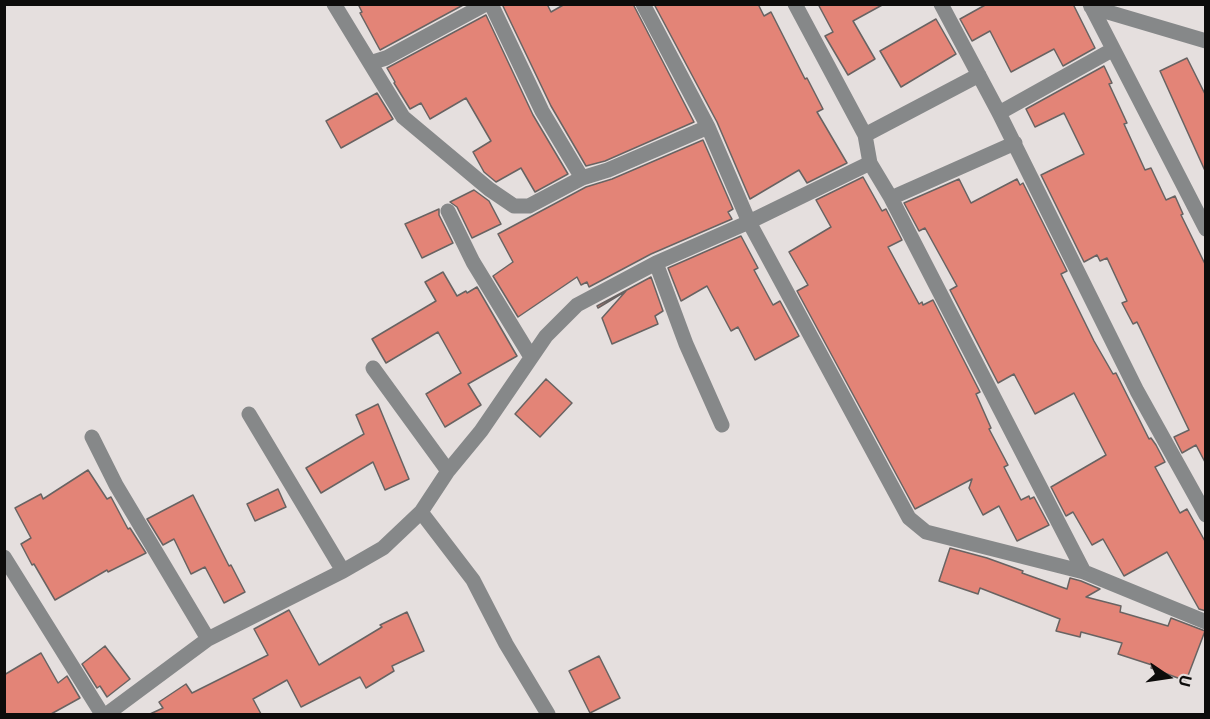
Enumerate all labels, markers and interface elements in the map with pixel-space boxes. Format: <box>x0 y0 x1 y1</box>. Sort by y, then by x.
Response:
north arrow <box>1138 647 1198 707</box>
text: U <box>1173 673 1198 689</box>

